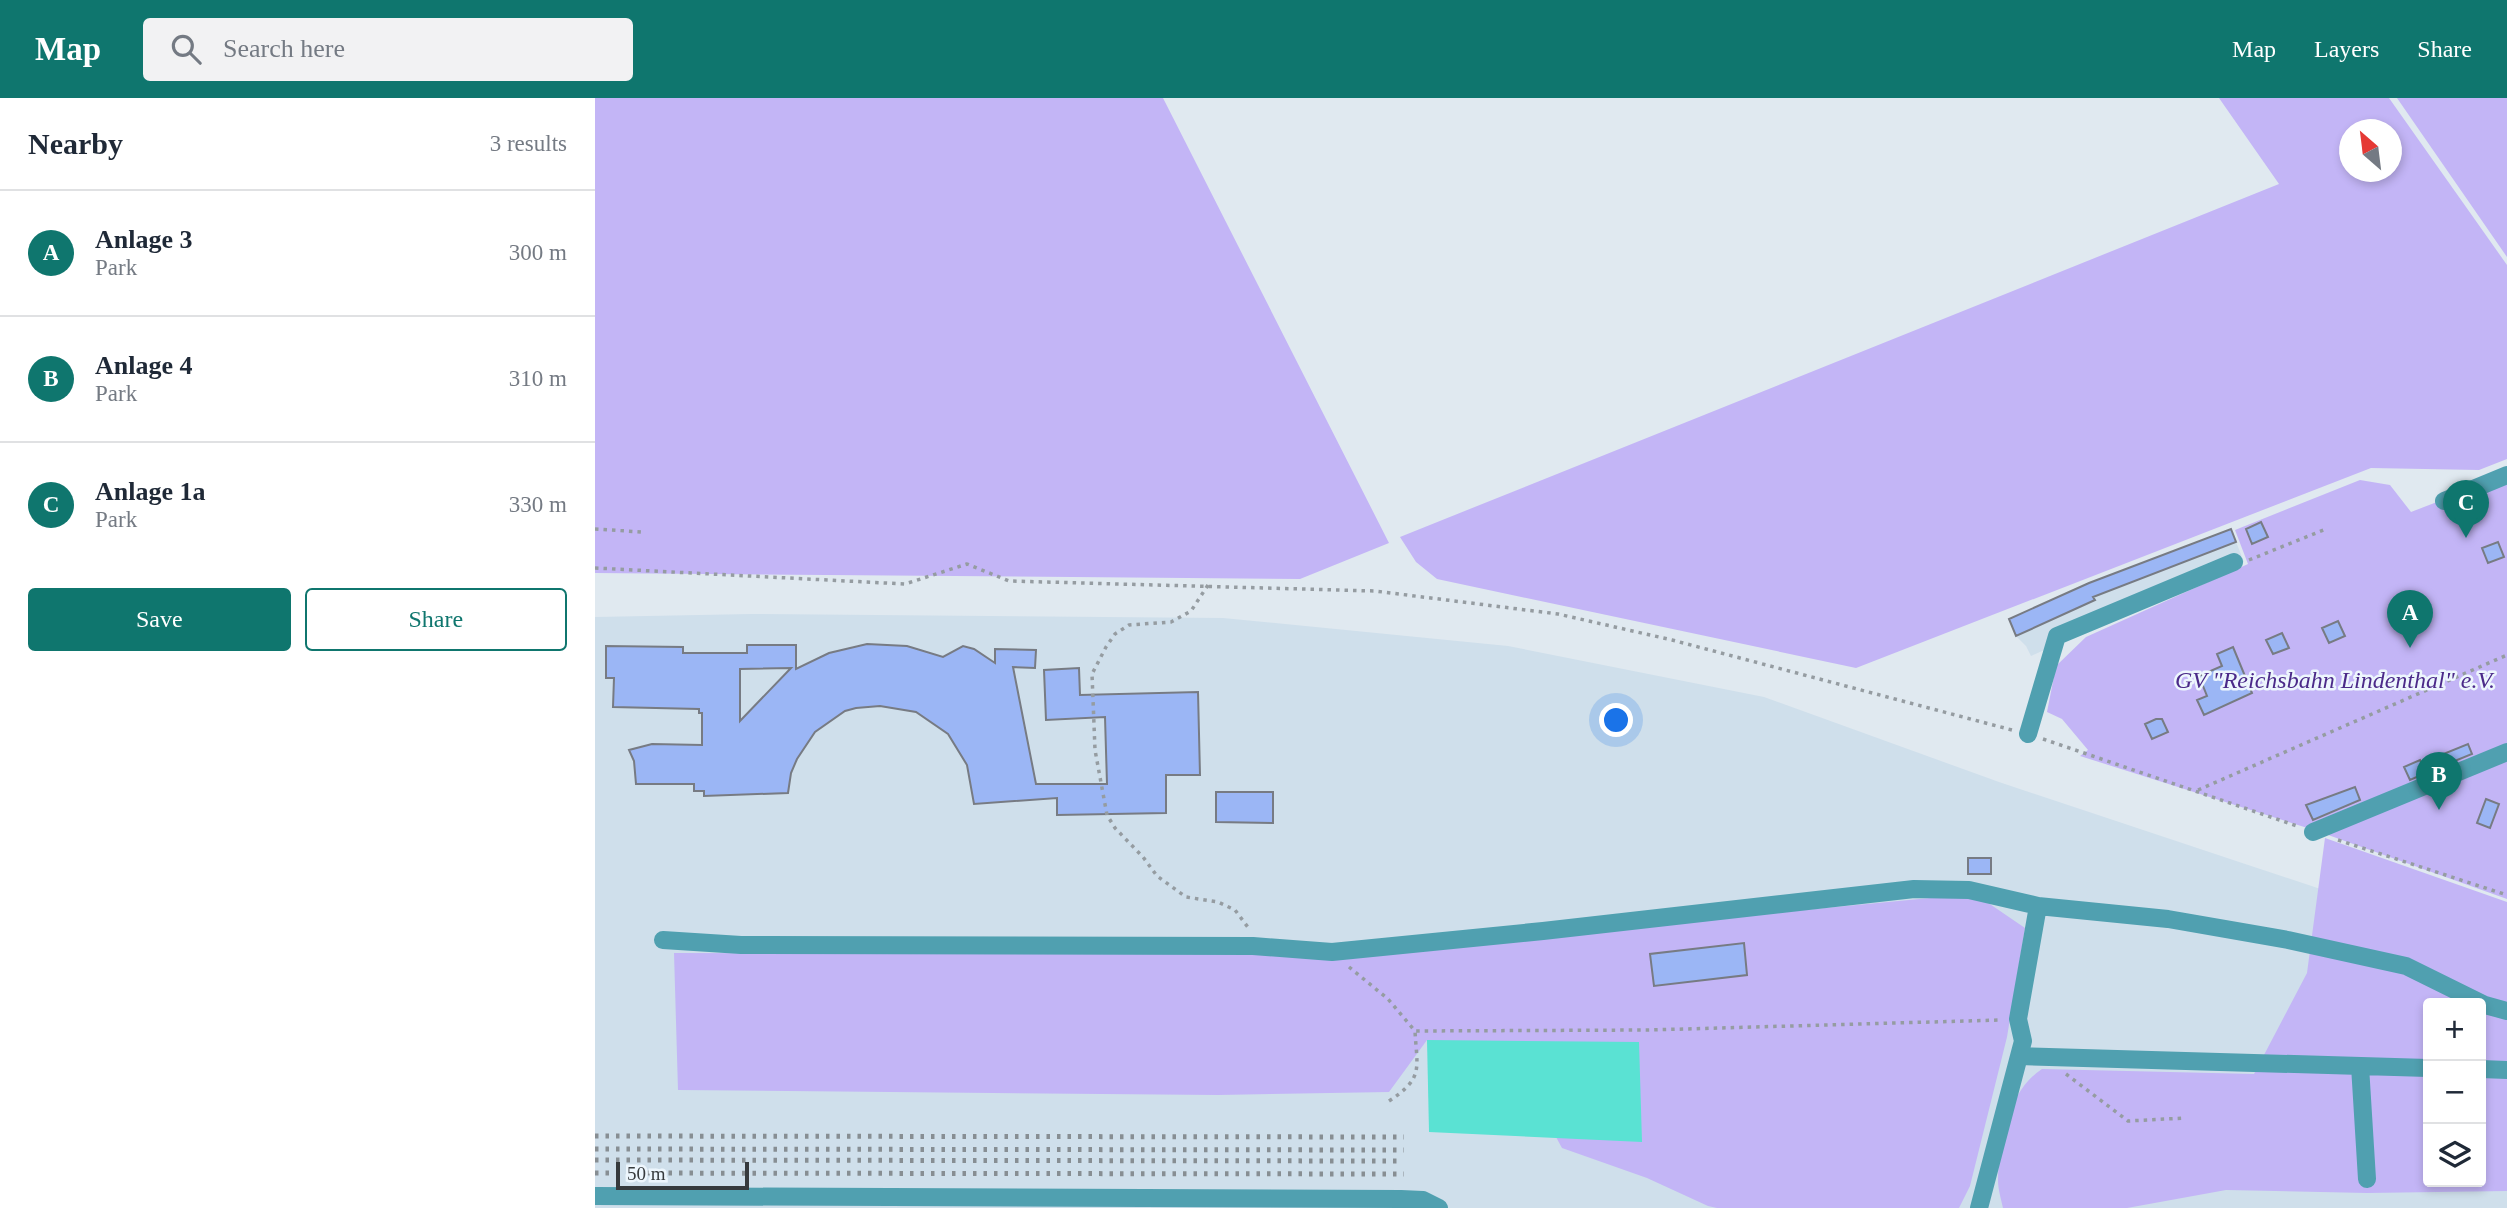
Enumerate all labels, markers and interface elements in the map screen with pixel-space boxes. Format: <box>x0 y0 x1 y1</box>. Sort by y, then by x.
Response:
search box <box>143 18 633 81</box>
icon: search <box>167 30 205 68</box>
text: Map <box>35 31 101 67</box>
text: Search here <box>223 34 345 63</box>
text: Map <box>2232 36 2276 62</box>
text: Layers <box>2314 36 2379 62</box>
text: Share <box>2417 36 2472 62</box>
north arrow <box>2339 119 2402 182</box>
text: Nearby <box>28 127 123 160</box>
text: 3 results <box>490 131 567 156</box>
text: Anlage 3 <box>95 225 193 254</box>
text: A <box>43 240 59 265</box>
text: 300 m <box>509 240 567 265</box>
text: Park <box>95 255 137 280</box>
text: Anlage 4 <box>95 351 193 380</box>
text: B <box>43 366 59 391</box>
text: 310 m <box>509 366 567 391</box>
text: Park <box>95 381 137 406</box>
text: Anlage 1a <box>95 477 206 506</box>
pin: C <box>2443 480 2489 538</box>
text: C <box>43 492 59 517</box>
text: 330 m <box>509 492 567 517</box>
text: Park <box>95 507 137 532</box>
button: Save <box>28 588 291 651</box>
button: Share <box>305 588 567 651</box>
pin: A <box>2387 590 2433 648</box>
park label: GV "Reichsbahn Lindenthal" e.V. <box>2175 667 2495 693</box>
your location <box>1599 703 1633 737</box>
pin: B <box>2416 752 2462 810</box>
map controls <box>2423 998 2486 1187</box>
button: + <box>2423 998 2486 1061</box>
button: − <box>2423 1061 2486 1124</box>
button: layers <box>2423 1124 2486 1187</box>
scale bar <box>616 1159 749 1191</box>
text: 50 m <box>627 1163 666 1184</box>

